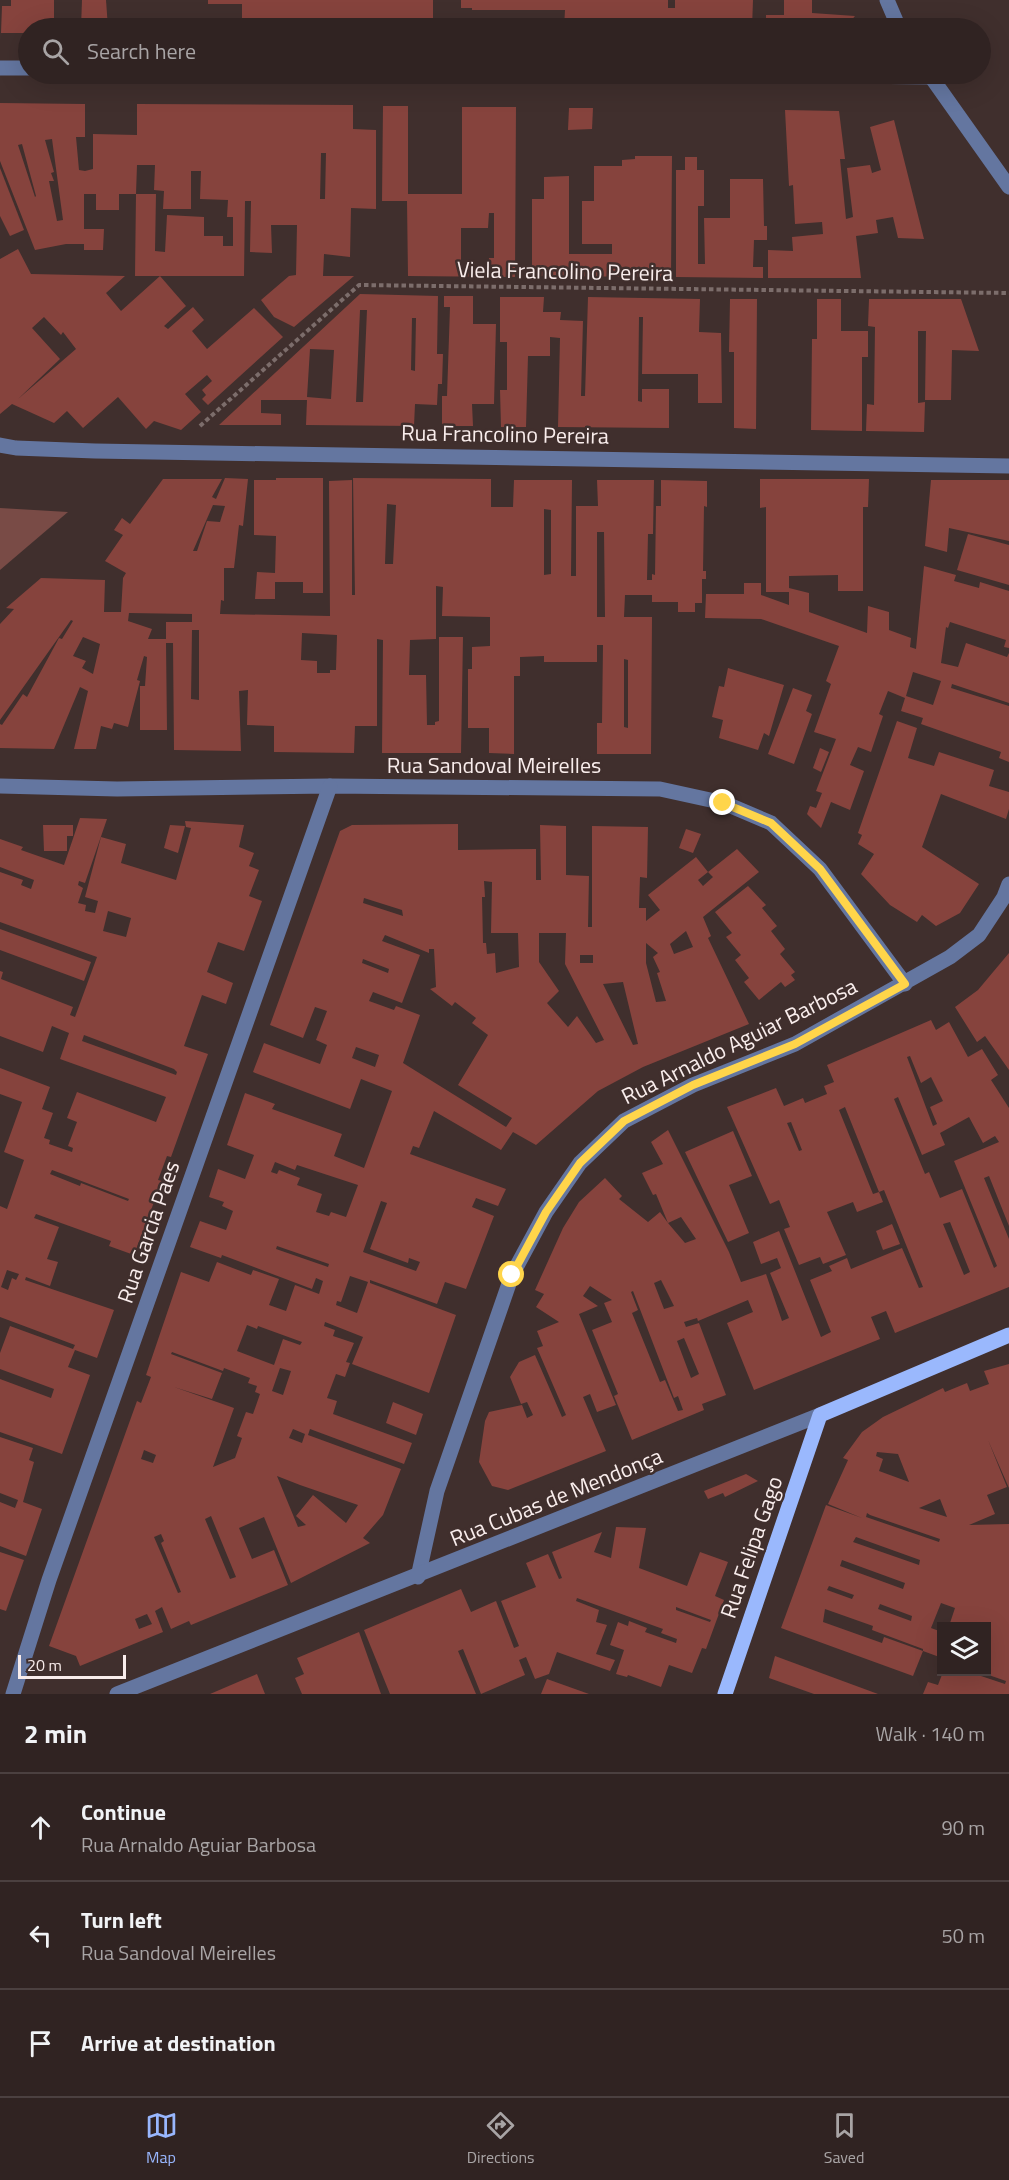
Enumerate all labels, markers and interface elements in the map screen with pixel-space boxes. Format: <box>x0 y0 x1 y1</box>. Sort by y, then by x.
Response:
search box <box>18 18 991 84</box>
text: Search here <box>87 34 196 68</box>
icon: search <box>39 35 72 68</box>
street label: Viela Francolino Pereira <box>456 252 674 290</box>
street label: Rua Francolino Pereira <box>401 415 609 453</box>
street label: Rua Sandoval Meirelles <box>387 748 601 782</box>
route end <box>709 789 735 815</box>
street label: Rua Arnaldo Aguiar Barbosa <box>615 969 863 1113</box>
street label: Rua Garcia Paes <box>108 1156 188 1308</box>
route start <box>498 1261 524 1287</box>
street label: Rua Cubas de Mendonça <box>445 1439 667 1555</box>
street label: Rua Felipa Gago <box>711 1471 791 1623</box>
map controls <box>937 1622 991 1676</box>
button: layers <box>937 1622 991 1676</box>
scale bar <box>18 1652 126 1680</box>
text: 20 m <box>27 1653 62 1677</box>
text: 2 min <box>24 1714 87 1753</box>
text: Walk · 140 m <box>876 1718 985 1749</box>
text: Continue <box>81 1795 166 1829</box>
icon: ahead <box>24 1811 57 1844</box>
text: 90 m <box>941 1812 985 1843</box>
text: Rua Arnaldo Aguiar Barbosa <box>81 1829 316 1860</box>
text: Turn left <box>81 1903 162 1937</box>
icon: left <box>24 1919 57 1952</box>
text: 50 m <box>941 1920 985 1951</box>
text: Rua Sandoval Meirelles <box>81 1937 276 1968</box>
text: Arrive at destination <box>81 2026 276 2060</box>
icon: arrive <box>24 2027 57 2060</box>
tab: Map <box>145 2109 178 2169</box>
tab: Directions <box>467 2109 535 2169</box>
tab: Saved <box>824 2109 864 2169</box>

